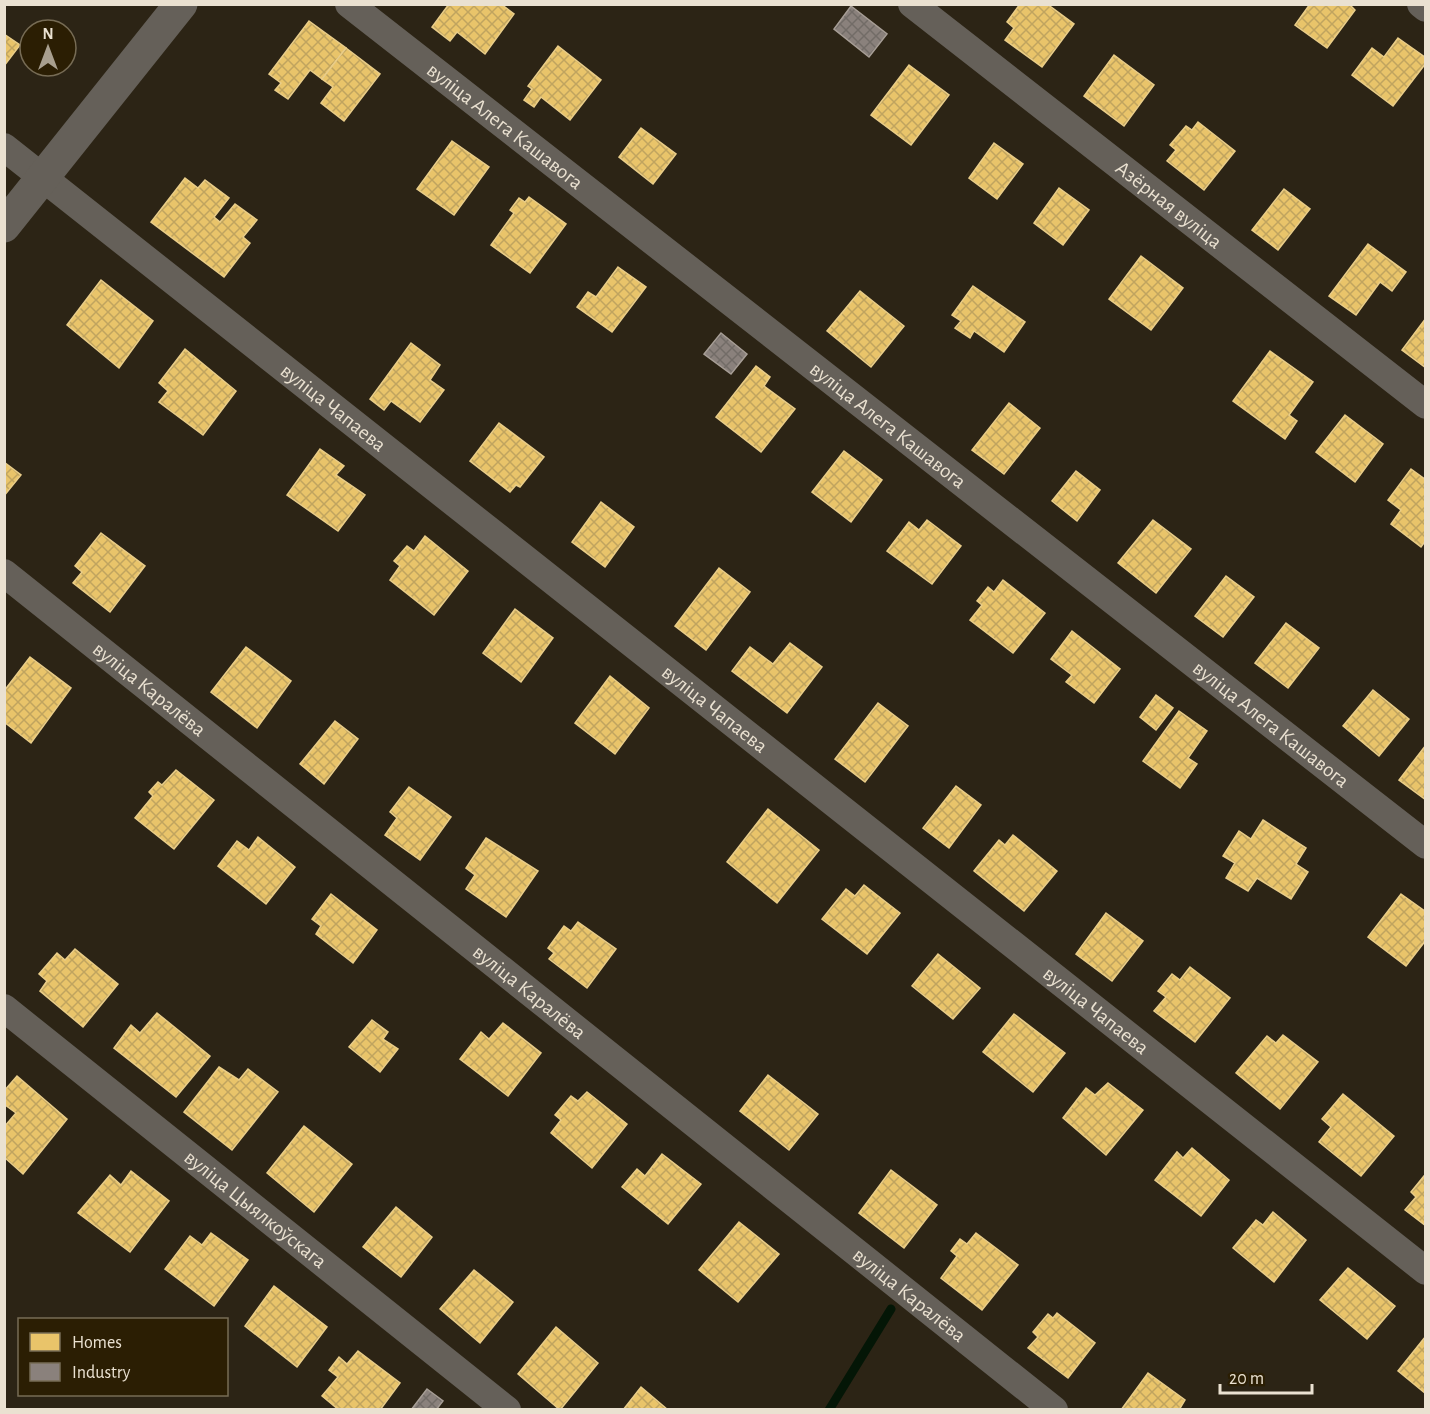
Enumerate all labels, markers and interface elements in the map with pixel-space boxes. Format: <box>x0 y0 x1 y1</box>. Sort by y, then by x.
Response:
north arrow <box>18 18 78 78</box>
text: N <box>42 26 54 42</box>
street label: вуліца Алега Кашавога <box>423 59 587 193</box>
street label: Азёрная вуліца <box>1112 157 1226 253</box>
street label: вуліца Алега Кашавога <box>806 358 970 492</box>
street label: вуліца Чапаева <box>277 359 391 456</box>
street label: вуліца Каралёва <box>89 638 210 740</box>
street label: вуліца Алега Кашавога <box>1189 657 1353 792</box>
street label: вуліца Чапаева <box>658 661 772 757</box>
street label: вуліца Каралёва <box>469 941 590 1043</box>
street label: вуліца Чапаева <box>1039 962 1153 1058</box>
street label: вуліца Цыялкоўскага <box>180 1146 331 1272</box>
street label: вуліца Каралёва <box>849 1244 970 1346</box>
legend <box>18 1318 228 1396</box>
text: Homes <box>72 1334 122 1352</box>
scale bar <box>1220 1357 1312 1395</box>
text: Industry <box>72 1364 131 1382</box>
text: 20 m <box>1229 1370 1264 1388</box>

